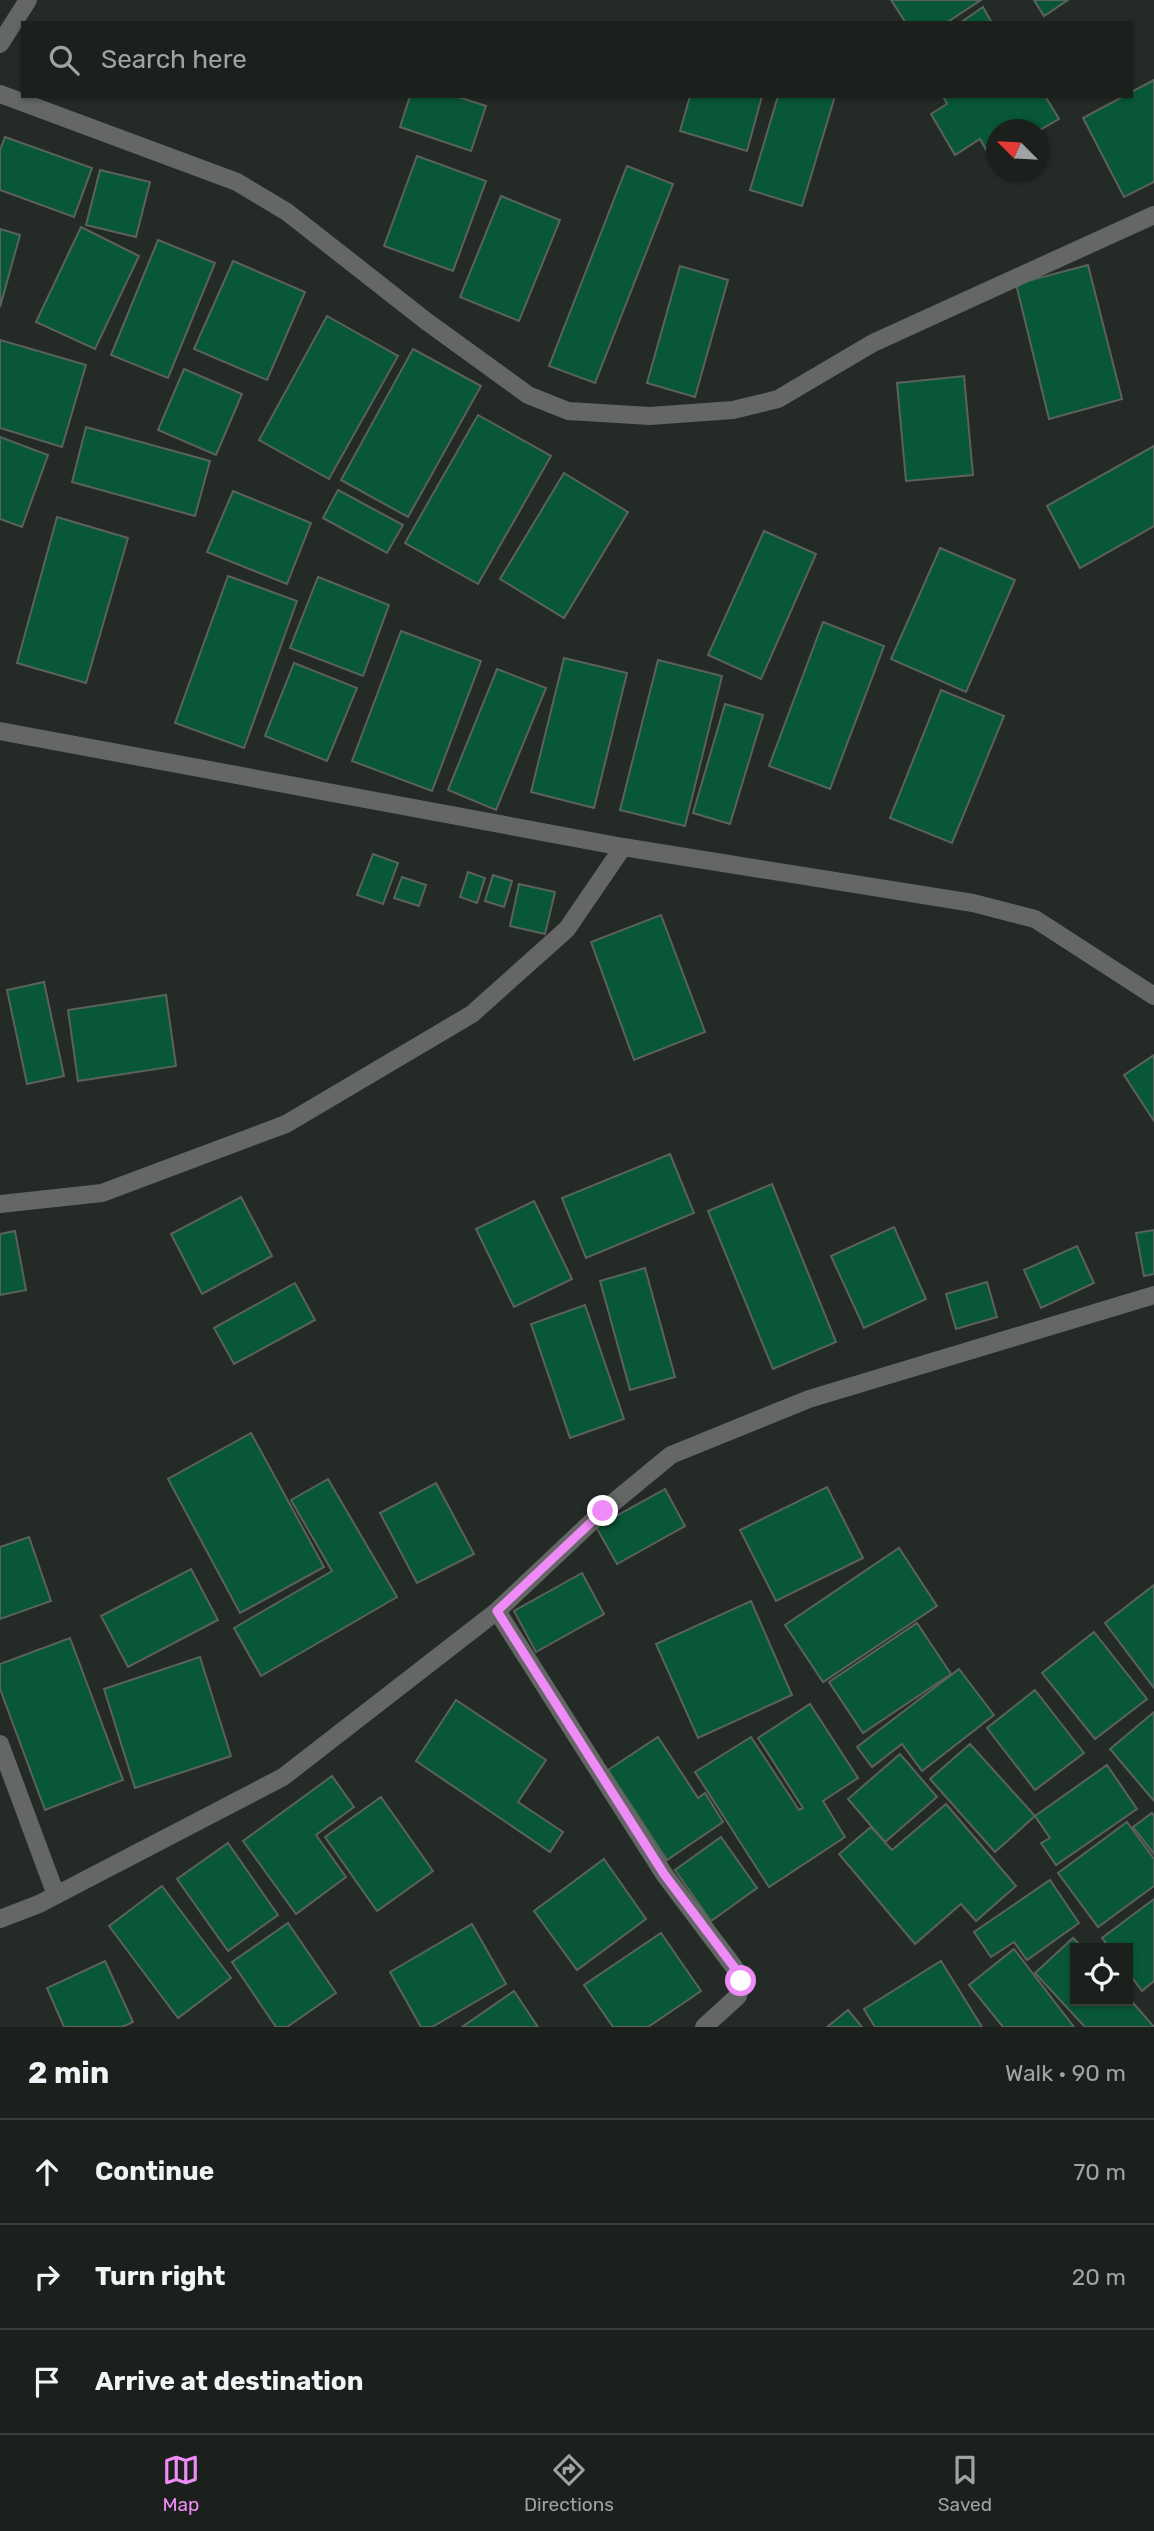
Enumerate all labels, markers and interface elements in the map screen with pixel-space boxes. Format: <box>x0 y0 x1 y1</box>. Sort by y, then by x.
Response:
search box <box>21 21 1133 98</box>
icon: search <box>45 41 83 79</box>
text: Search here <box>101 44 247 75</box>
north arrow <box>986 119 1049 182</box>
route end <box>587 1495 618 1526</box>
map controls <box>1070 1943 1133 2006</box>
button: locate <box>1070 1943 1133 2006</box>
route start <box>725 1965 756 1996</box>
text: 2 min <box>28 2055 109 2091</box>
text: Walk · 90 m <box>1005 2059 1126 2087</box>
icon: ahead <box>28 2153 66 2191</box>
text: Continue <box>95 2156 214 2187</box>
text: 70 m <box>1074 2158 1126 2186</box>
icon: right <box>28 2258 66 2296</box>
text: Turn right <box>95 2261 225 2292</box>
text: 20 m <box>1072 2263 1126 2291</box>
icon: arrive <box>28 2363 66 2401</box>
text: Arrive at destination <box>95 2366 363 2397</box>
tab: Map <box>162 2451 200 2516</box>
tab: Directions <box>524 2451 614 2516</box>
tab: Saved <box>938 2451 992 2516</box>

